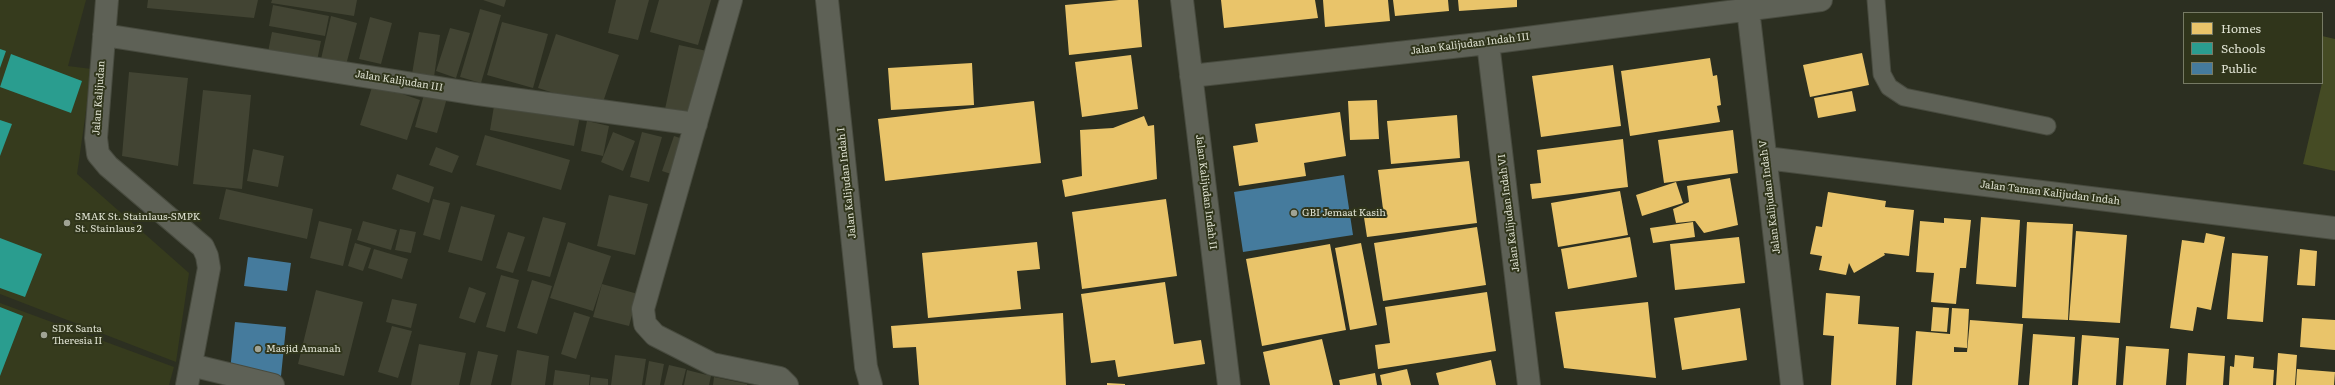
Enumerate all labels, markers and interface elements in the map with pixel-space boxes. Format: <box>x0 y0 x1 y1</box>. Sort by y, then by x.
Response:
legend <box>2183 12 2323 84</box>
text: Homes <box>2221 19 2261 37</box>
street label: Jalan Kalijudan Indah III <box>1410 31 1530 57</box>
text: Schools <box>2221 39 2265 57</box>
text: Public <box>2221 59 2257 77</box>
street label: Jalan Kalijudan <box>90 60 108 136</box>
street label: Jalan Kalijudan III <box>354 68 444 94</box>
street label: Jalan Kalijudan Indah I <box>835 127 859 239</box>
street label: Jalan Kalijudan Indah II <box>1193 134 1219 250</box>
street label: Jalan Kalijudan Indah V <box>1757 139 1783 255</box>
street label: Jalan Kalijudan Indah VI <box>1496 153 1522 273</box>
street label: Jalan Taman Kalijudan Indah <box>1979 178 2121 208</box>
place label: GBI Jemaat Kasih <box>1302 207 1386 219</box>
marker: GBI Jemaat Kasih <box>1289 208 1299 218</box>
place label: SMAK St. Stainlaus-SMPK St. Stainlaus 2 <box>75 211 200 234</box>
marker: SMAK St. Stainlaus-SMPK St. Stainlaus 2 <box>62 218 72 228</box>
place label: SDK Santa Theresia II <box>52 323 102 346</box>
marker: SDK Santa Theresia II <box>39 330 49 340</box>
place label: Masjid Amanah <box>266 343 341 355</box>
marker: Masjid Amanah <box>253 344 263 354</box>

